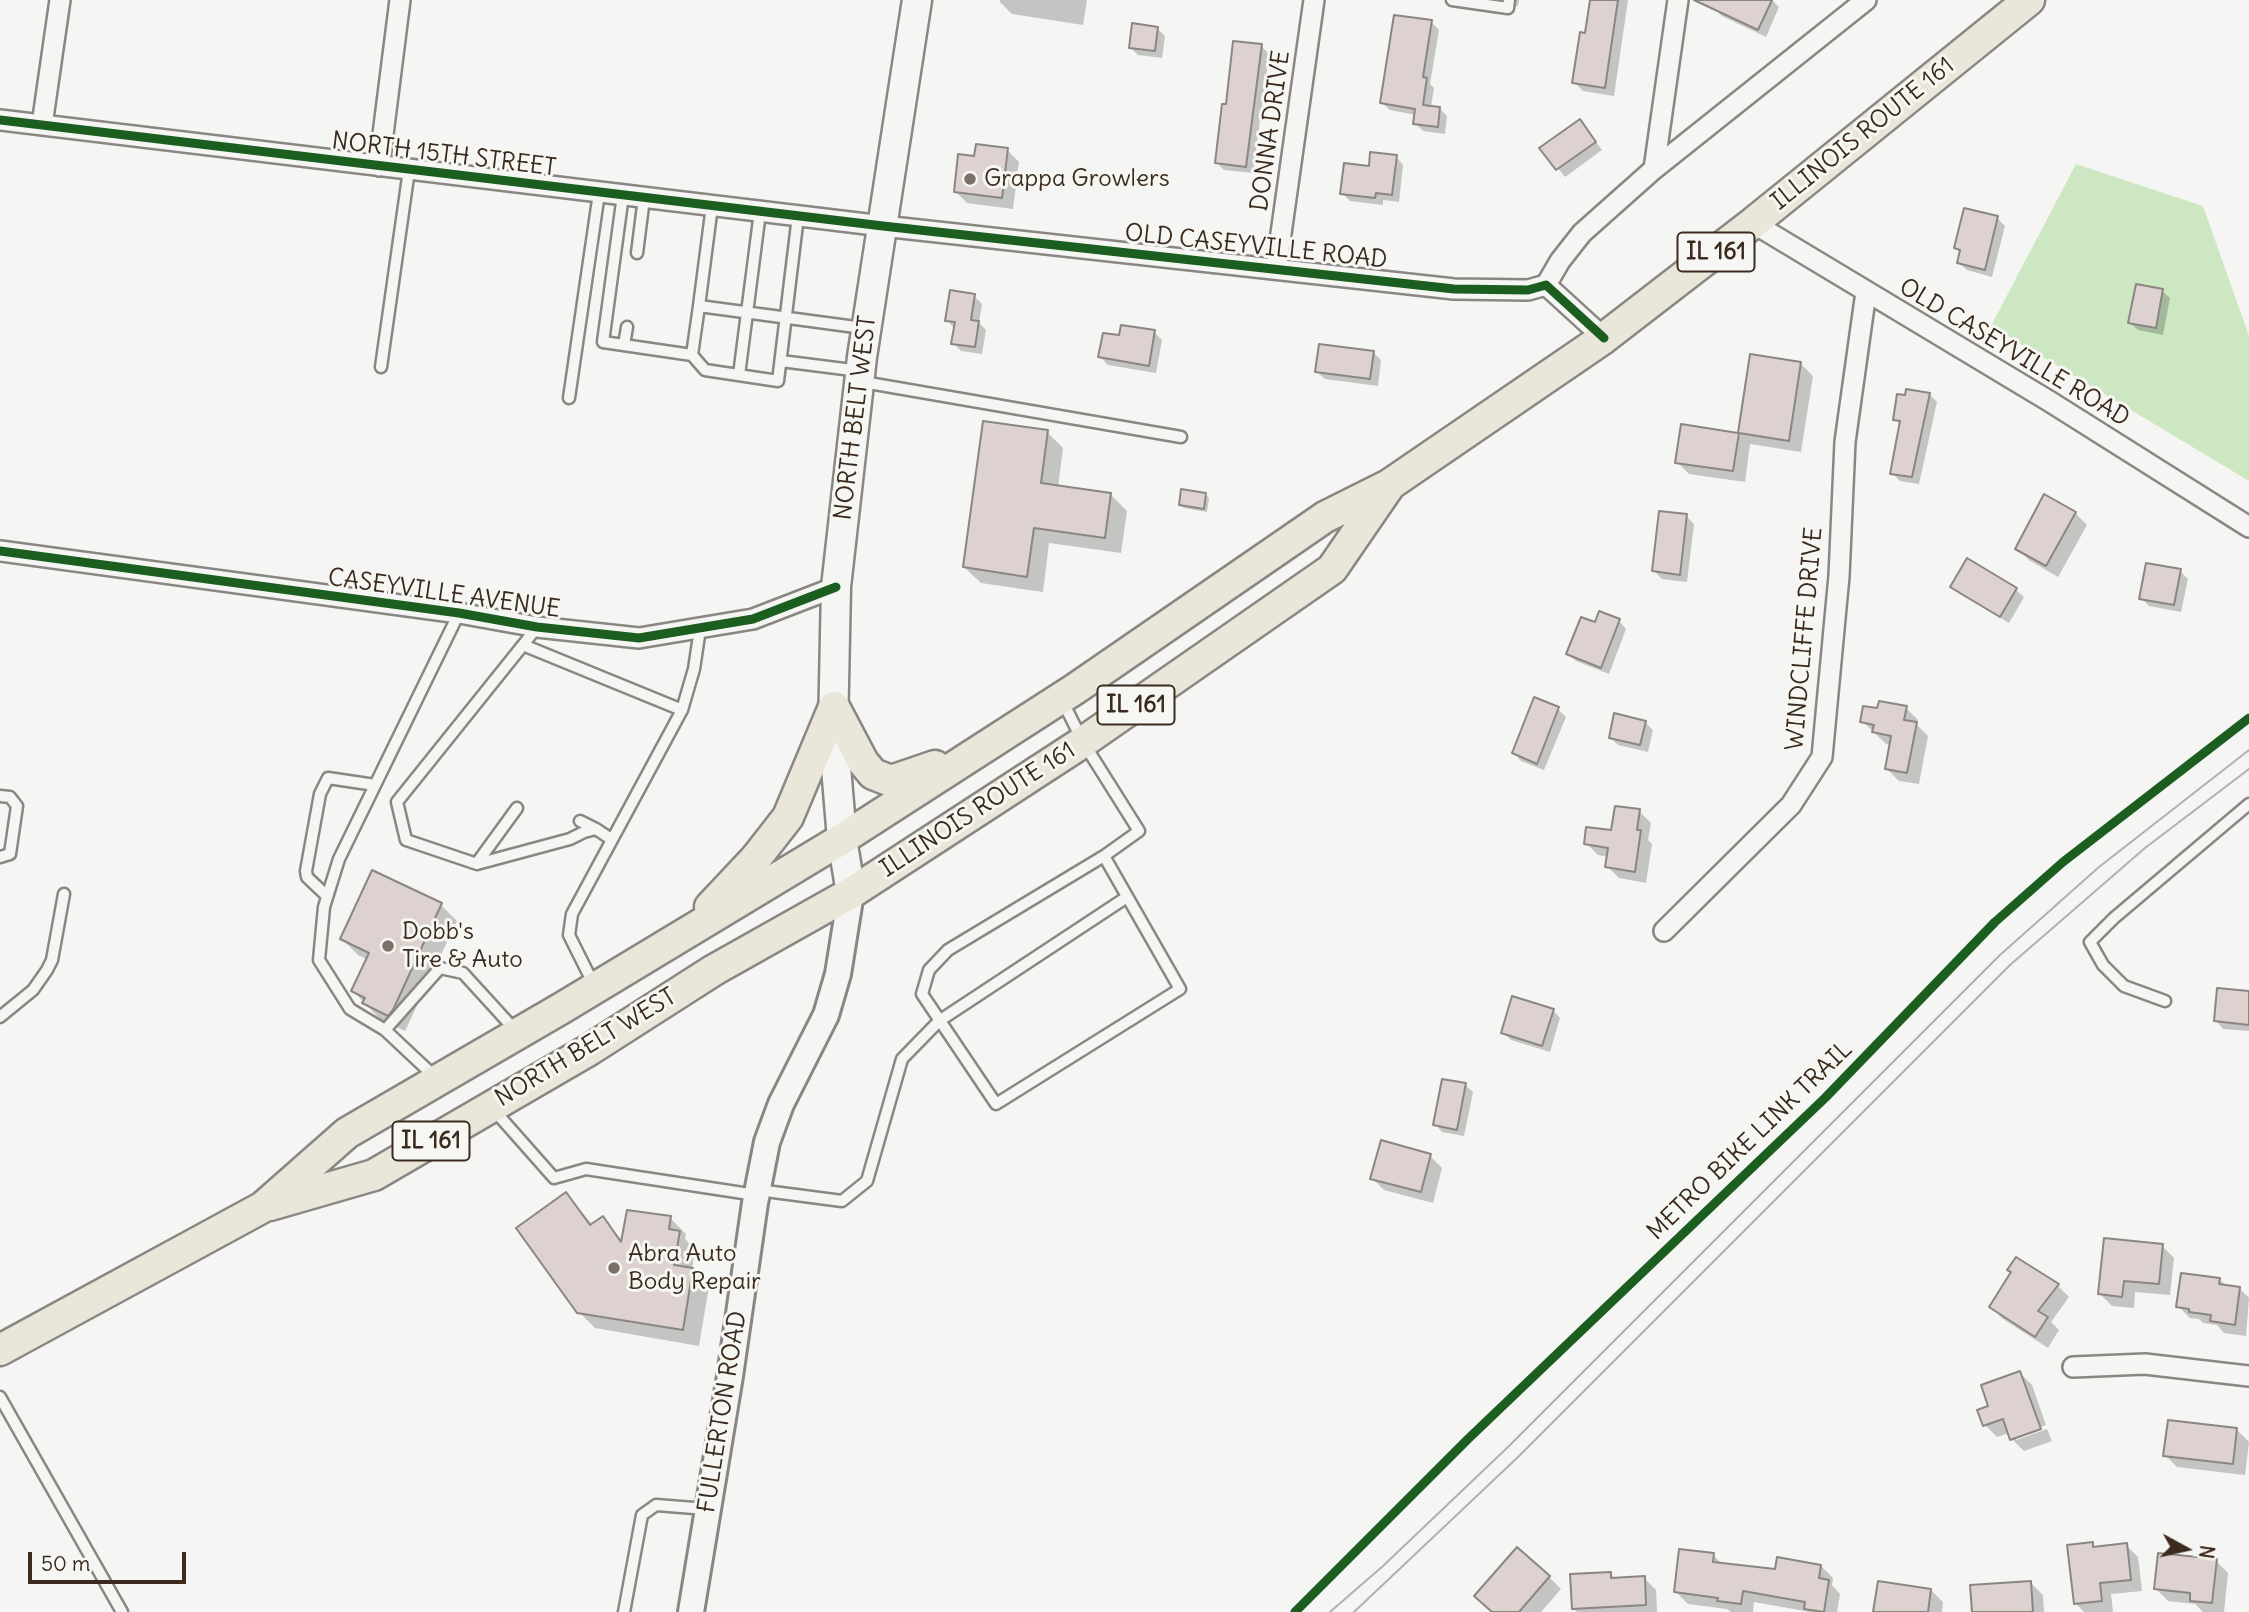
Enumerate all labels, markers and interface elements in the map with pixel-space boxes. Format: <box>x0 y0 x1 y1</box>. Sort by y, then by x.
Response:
street label: DONNA DRIVE <box>1245 49 1297 213</box>
street label: ILLINOIS ROUTE 161 <box>1766 51 1960 217</box>
street label: NORTH 15TH STREET <box>330 127 558 183</box>
place label: Grappa Growlers <box>984 165 1170 193</box>
marker: Grappa Growlers <box>962 171 978 187</box>
street label: OLD CASEYVILLE ROAD <box>1123 219 1389 275</box>
road number: IL 161 <box>1678 232 1754 272</box>
street label: OLD CASEYVILLE ROAD <box>1893 273 2135 433</box>
street label: NORTH BELT WEST <box>829 314 883 522</box>
street label: WINDCLIFFE DRIVE <box>1781 526 1829 752</box>
street label: CASEYVILLE AVENUE <box>326 563 562 625</box>
road number: IL 161 <box>1098 685 1174 724</box>
street label: ILLINOIS ROUTE 161 <box>875 736 1081 884</box>
place label: Dobb's Tire & Auto <box>402 918 523 974</box>
marker: Dobb's Tire & Auto <box>380 938 396 954</box>
street label: NORTH BELT WEST <box>490 983 682 1113</box>
street label: METRO BIKE LINK TRAIL <box>1642 1036 1858 1246</box>
road number: IL 161 <box>392 1122 470 1160</box>
place label: Abra Auto Body Repair <box>628 1240 761 1296</box>
marker: Abra Auto Body Repair <box>606 1260 622 1276</box>
street label: FULLERTON ROAD <box>693 1309 753 1515</box>
north arrow <box>2151 1514 2221 1584</box>
scale bar <box>32 1538 189 1582</box>
text: N <box>2194 1544 2220 1560</box>
text: 50 m <box>41 1550 90 1577</box>

